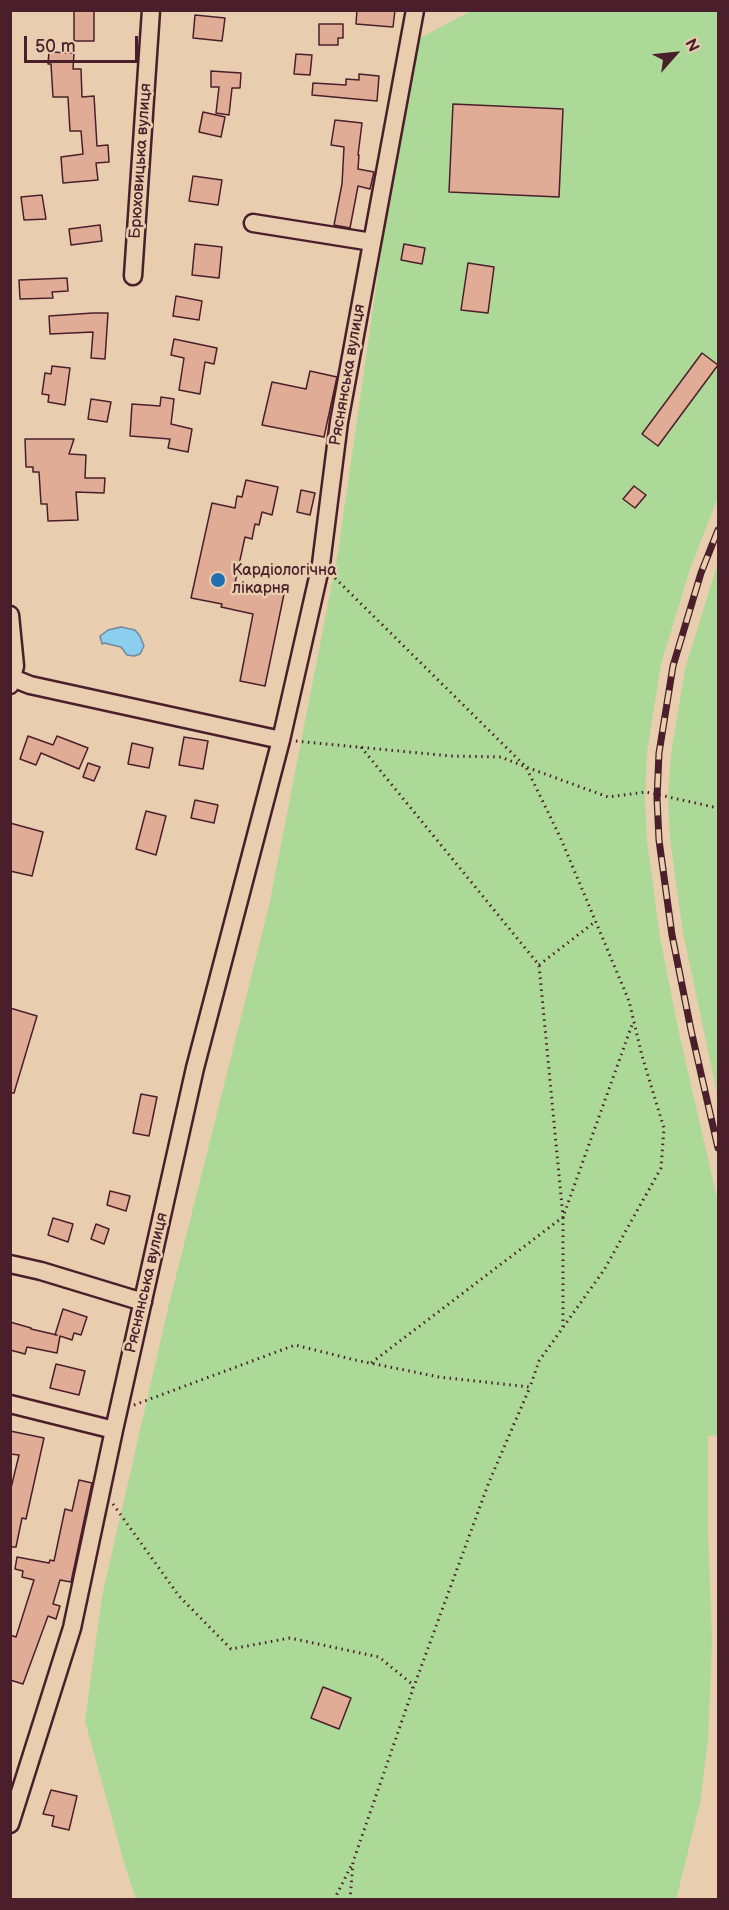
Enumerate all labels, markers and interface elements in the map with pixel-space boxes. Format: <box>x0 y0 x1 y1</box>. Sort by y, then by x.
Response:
scale bar <box>27 24 141 62</box>
north arrow <box>645 24 705 84</box>
text: 50 m <box>35 36 76 57</box>
text: N <box>680 36 703 55</box>
street label: Брюховицька вулиця <box>126 83 156 239</box>
street label: Ряснянська вулиця <box>326 303 370 447</box>
place label: Кардіологічна лікарня <box>232 561 337 599</box>
marker: Кардіологічна лікарня <box>209 571 227 589</box>
street label: Ряснянська вулиця <box>121 1211 173 1355</box>

